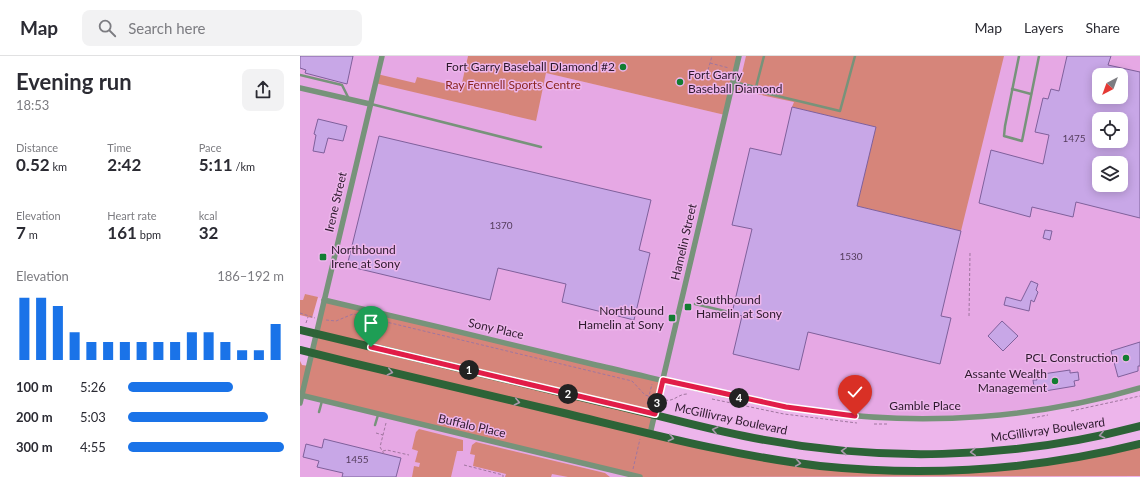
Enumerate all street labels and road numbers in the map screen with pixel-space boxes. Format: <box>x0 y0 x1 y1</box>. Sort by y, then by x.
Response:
street label: Irene Street <box>321 170 350 234</box>
street label: Hamelin Street <box>667 201 700 282</box>
street label: Sony Place <box>467 315 525 342</box>
street label: Gamble Place <box>889 398 961 413</box>
street label: McGillivray Boulevard <box>673 399 789 438</box>
street label: Buffalo Place <box>437 410 507 441</box>
street label: McGillivray Boulevard <box>990 414 1106 445</box>

